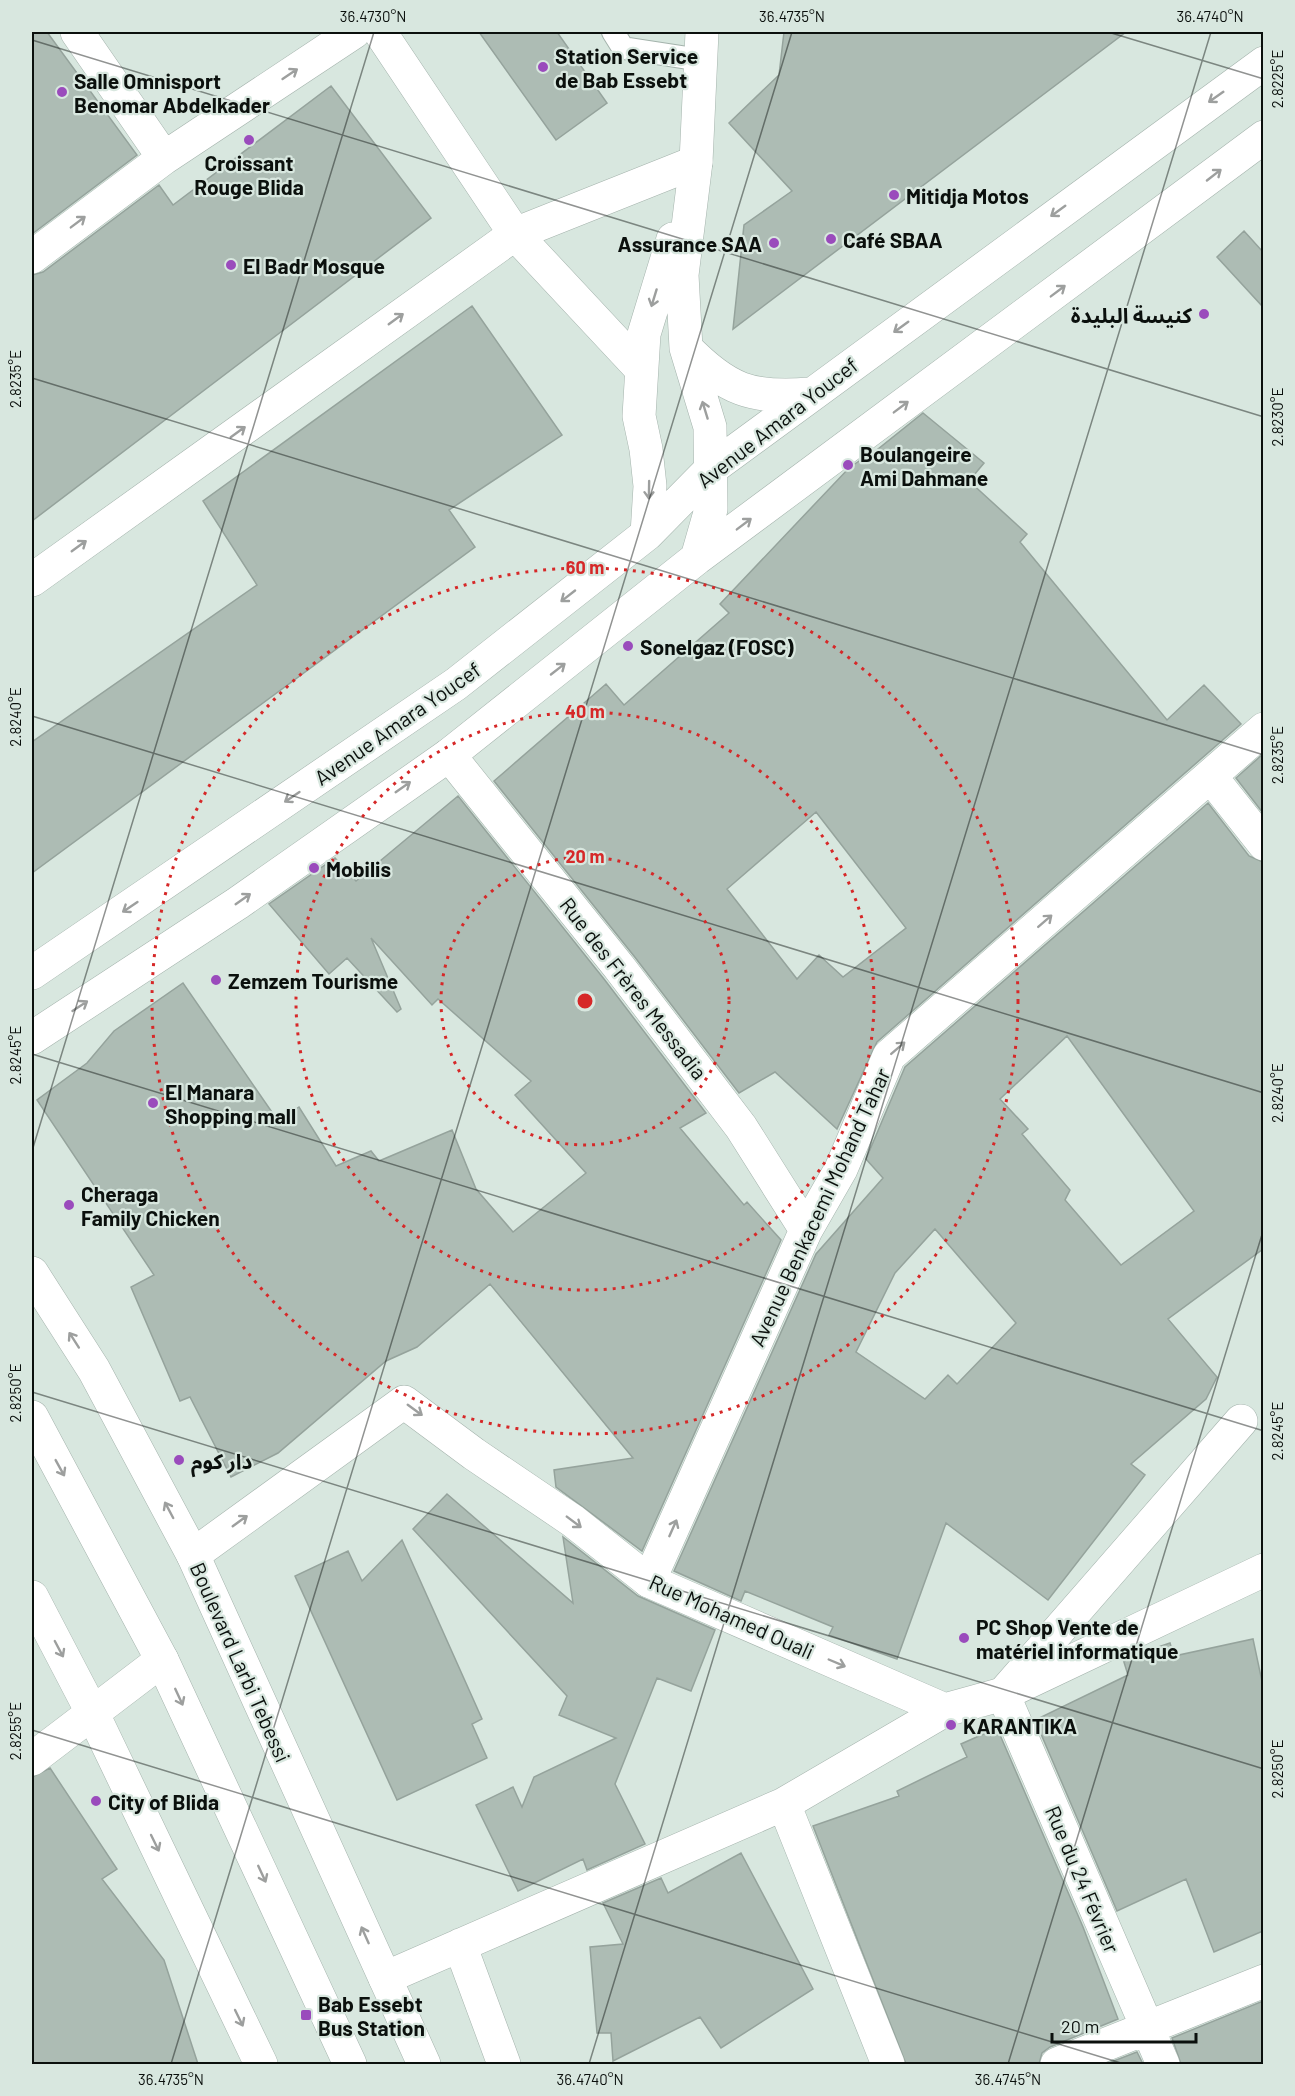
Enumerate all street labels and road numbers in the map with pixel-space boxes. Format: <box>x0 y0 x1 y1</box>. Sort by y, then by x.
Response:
street label: Avenue Amara Youcef <box>692 352 862 492</box>
street label: Avenue Amara Youcef <box>309 656 485 790</box>
street label: Rue des Frères Messadia <box>555 892 713 1084</box>
street label: Avenue Benkacemi Mohand Tahar <box>743 1064 895 1350</box>
street label: Boulevard Larbi Tebessi <box>186 1558 296 1766</box>
street label: Rue Mohamed Ouali <box>646 1569 818 1663</box>
street label: Rue du 24 Février <box>1041 1802 1125 1957</box>

